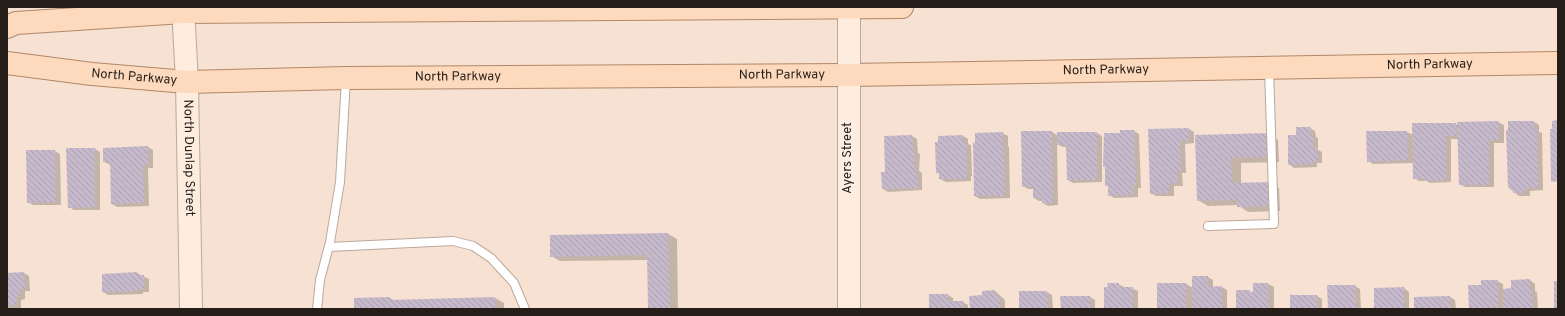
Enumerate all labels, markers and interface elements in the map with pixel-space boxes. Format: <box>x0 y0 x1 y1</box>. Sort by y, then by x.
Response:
street label: North Parkway <box>1387 56 1473 74</box>
street label: North Parkway <box>1063 62 1149 79</box>
street label: North Parkway <box>90 66 178 89</box>
street label: North Parkway <box>739 67 825 84</box>
street label: North Parkway <box>415 69 501 86</box>
street label: North Dunlap Street <box>179 99 197 217</box>
street label: Ayers Street <box>840 122 856 194</box>

